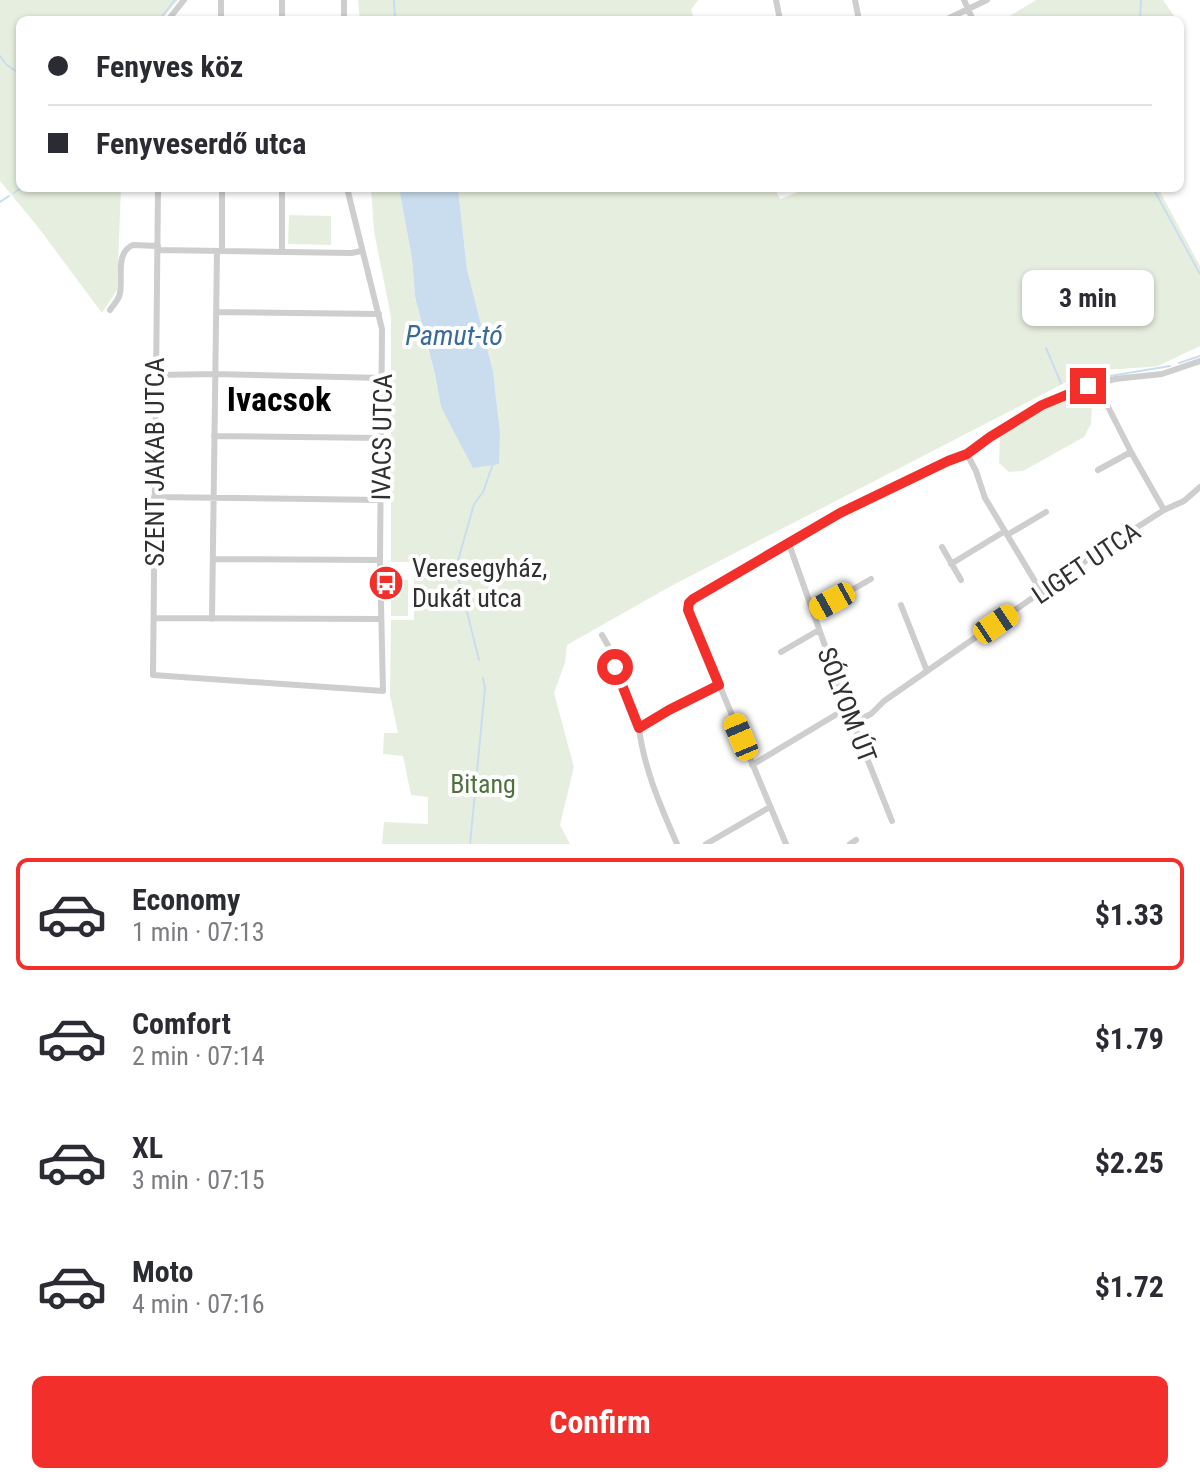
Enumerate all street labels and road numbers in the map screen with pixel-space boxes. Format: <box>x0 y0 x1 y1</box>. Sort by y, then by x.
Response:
street label: SZENT JAKAB UTCA <box>140 358 170 566</box>
street label: IVACS UTCA <box>366 373 398 501</box>
street label: LIGET UTCA <box>1026 516 1146 610</box>
street label: SÓLYOM ÚT <box>811 643 883 767</box>

